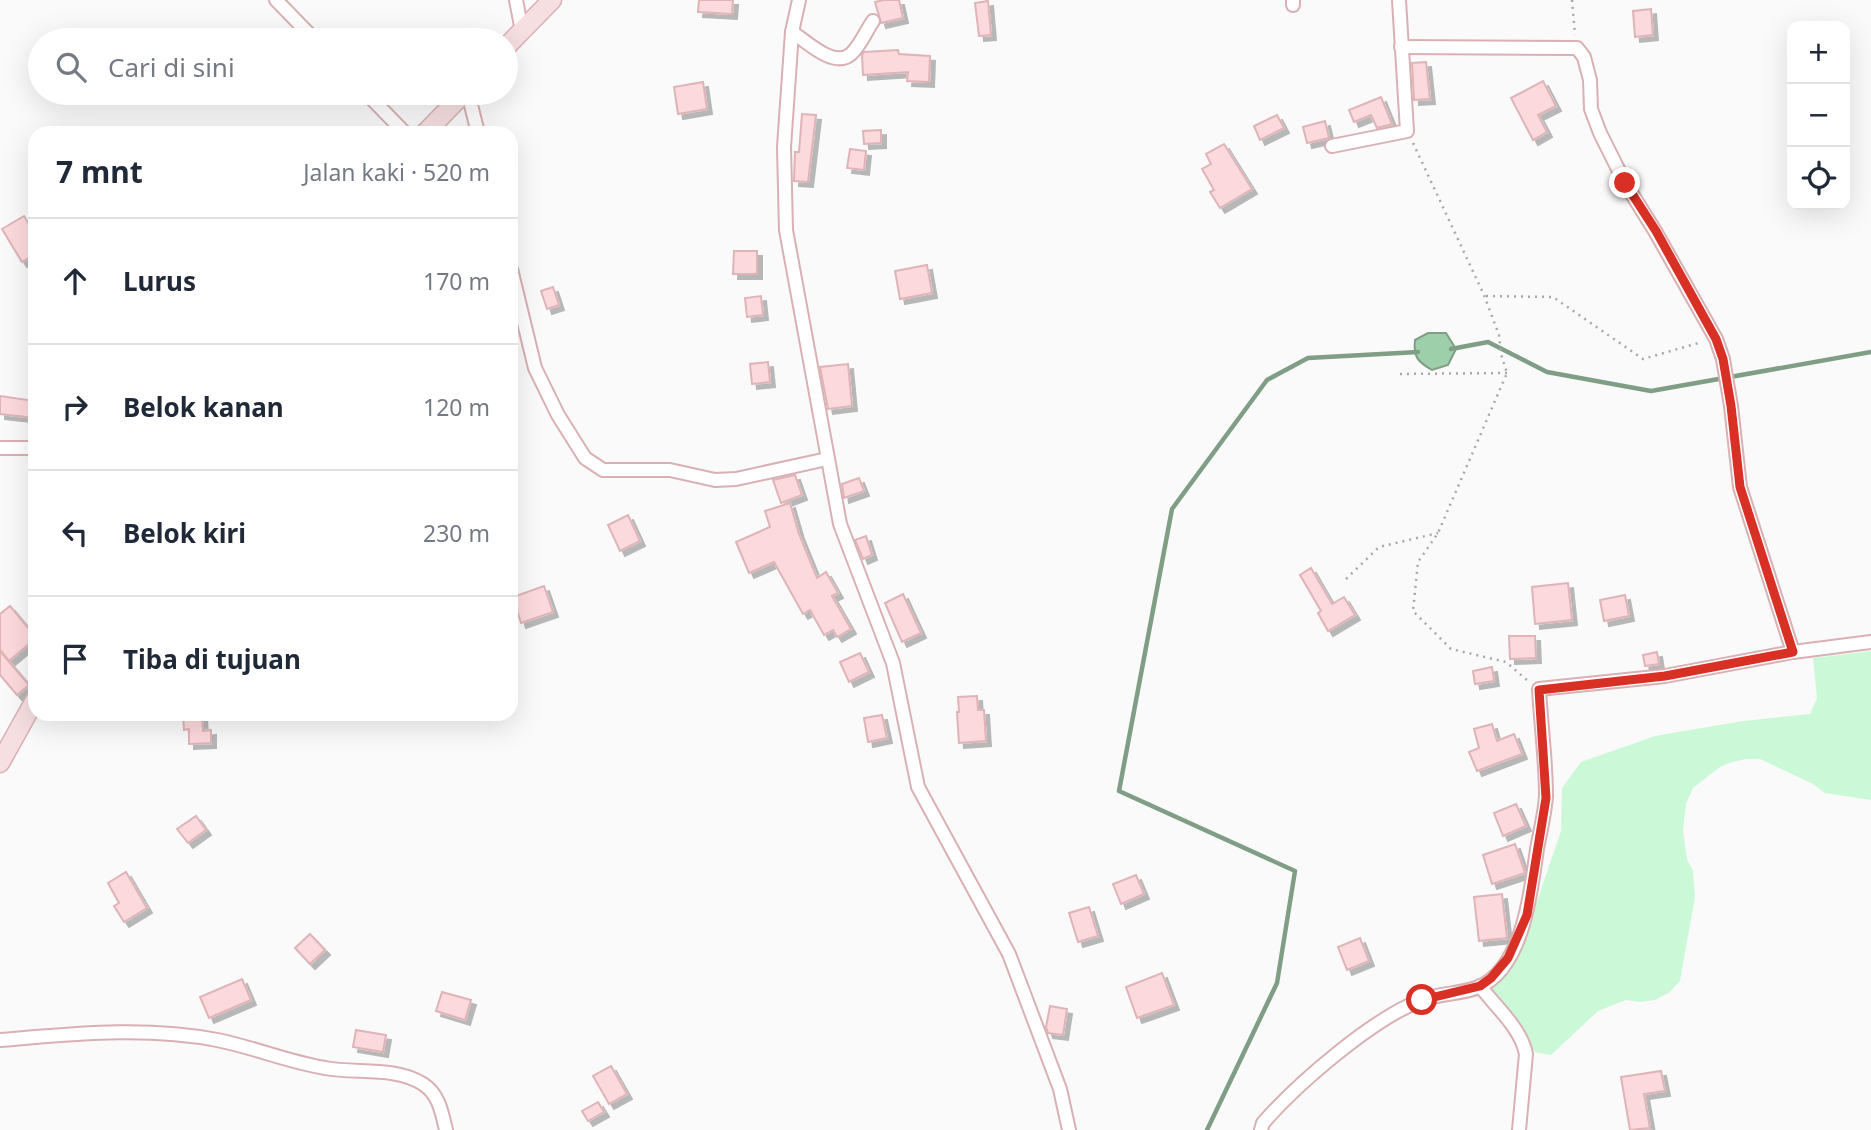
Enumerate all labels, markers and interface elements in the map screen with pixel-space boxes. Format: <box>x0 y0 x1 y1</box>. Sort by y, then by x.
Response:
map controls <box>1787 21 1850 210</box>
button: + <box>1787 21 1850 84</box>
search box <box>28 28 518 105</box>
icon: search <box>52 48 90 86</box>
text: Cari di sini <box>108 49 235 85</box>
button: − <box>1787 84 1850 147</box>
button: locate <box>1787 147 1850 210</box>
text: 7 mnt <box>56 151 143 192</box>
text: Jalan kaki · 520 m <box>303 156 490 188</box>
route end <box>1609 167 1640 198</box>
icon: ahead <box>56 262 94 300</box>
text: Lurus <box>123 263 196 299</box>
text: 170 m <box>423 265 490 297</box>
icon: right <box>56 388 94 426</box>
text: Belok kanan <box>123 389 284 425</box>
text: 120 m <box>423 391 490 423</box>
icon: left <box>56 514 94 552</box>
text: Belok kiri <box>123 515 246 551</box>
text: 230 m <box>423 517 490 549</box>
icon: arrive <box>56 640 94 678</box>
text: Tiba di tujuan <box>123 641 301 677</box>
route start <box>1406 984 1437 1015</box>

